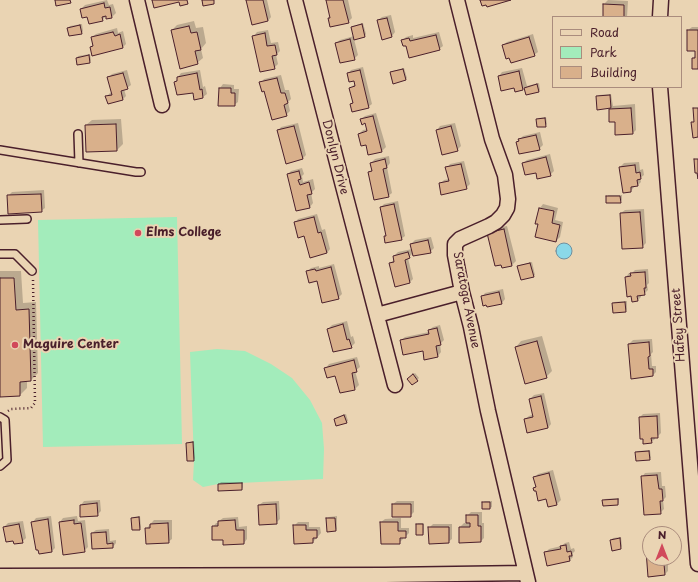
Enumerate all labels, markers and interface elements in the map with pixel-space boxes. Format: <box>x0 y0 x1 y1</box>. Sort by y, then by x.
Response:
legend <box>552 16 682 88</box>
text: Road <box>590 23 619 41</box>
text: Park <box>590 43 617 61</box>
text: Building <box>590 63 637 81</box>
street label: Donlyn Drive <box>319 118 351 196</box>
place label: Elms College <box>146 226 221 240</box>
marker: Elms College <box>133 228 143 238</box>
street label: Saratoga Avenue <box>450 250 482 350</box>
street label: Hafey Street <box>669 288 689 362</box>
place label: Maguire Center <box>23 338 119 352</box>
marker: Maguire Center <box>10 340 20 350</box>
north arrow <box>642 526 682 566</box>
text: N <box>658 526 666 543</box>

